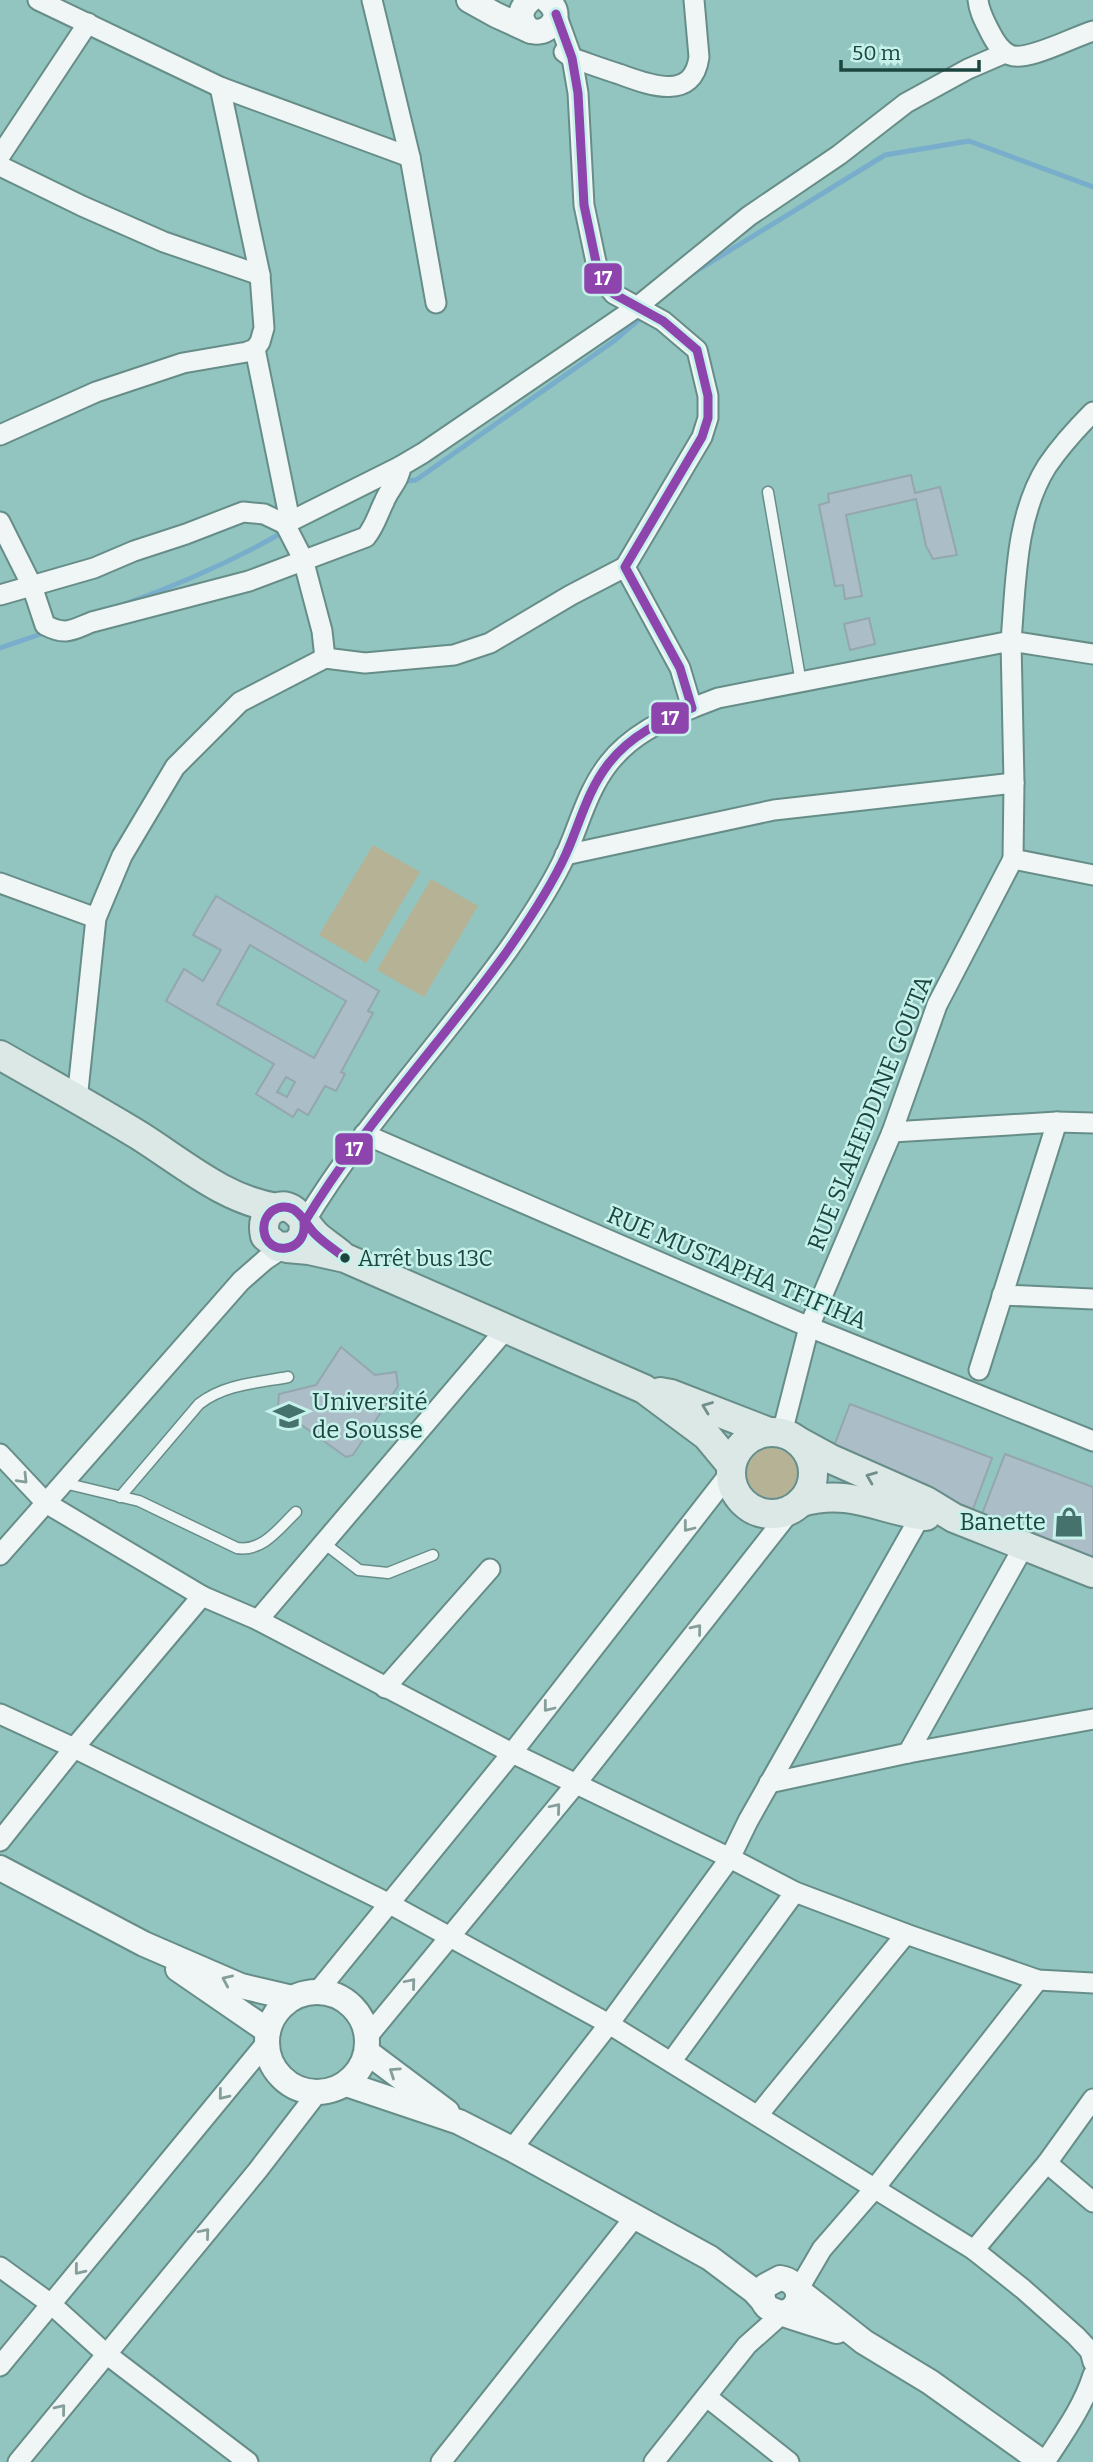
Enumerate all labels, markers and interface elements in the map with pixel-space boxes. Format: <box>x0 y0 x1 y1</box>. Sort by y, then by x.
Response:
scale bar <box>841 28 979 72</box>
text: 50 m <box>852 40 901 66</box>
line badge: 17 <box>583 262 623 295</box>
text: 17 <box>594 267 612 290</box>
line badge: 17 <box>650 701 690 735</box>
text: 17 <box>661 707 679 730</box>
street label: RUE SLAHEDDINE GOUTA <box>802 971 938 1255</box>
line badge: 17 <box>334 1132 374 1166</box>
text: 17 <box>345 1138 363 1161</box>
street label: RUE MUSTAPHA TFIFIHA <box>603 1200 871 1336</box>
place label: Arrêt bus 13C <box>358 1245 493 1272</box>
marker: Arrêt bus 13C <box>338 1251 352 1265</box>
place label: Université de Sousse <box>312 1388 428 1444</box>
school or university icon: Université de Sousse <box>272 1399 306 1433</box>
one-way arrow <box>702 1402 714 1416</box>
one-way arrow <box>15 1470 27 1483</box>
one-way arrow <box>865 1471 877 1485</box>
shop icon: Banette <box>1052 1505 1086 1539</box>
place label: Banette <box>959 1508 1046 1536</box>
one-way arrow <box>684 1520 697 1532</box>
one-way arrow <box>689 1625 701 1638</box>
one-way arrow <box>544 1699 557 1712</box>
one-way arrow <box>548 1803 560 1816</box>
one-way arrow <box>222 1974 234 1988</box>
one-way arrow <box>403 1978 415 1991</box>
one-way arrow <box>389 2067 402 2080</box>
one-way arrow <box>219 2087 232 2099</box>
one-way arrow <box>197 2228 209 2241</box>
one-way arrow <box>74 2263 87 2275</box>
one-way arrow <box>53 2404 65 2417</box>

